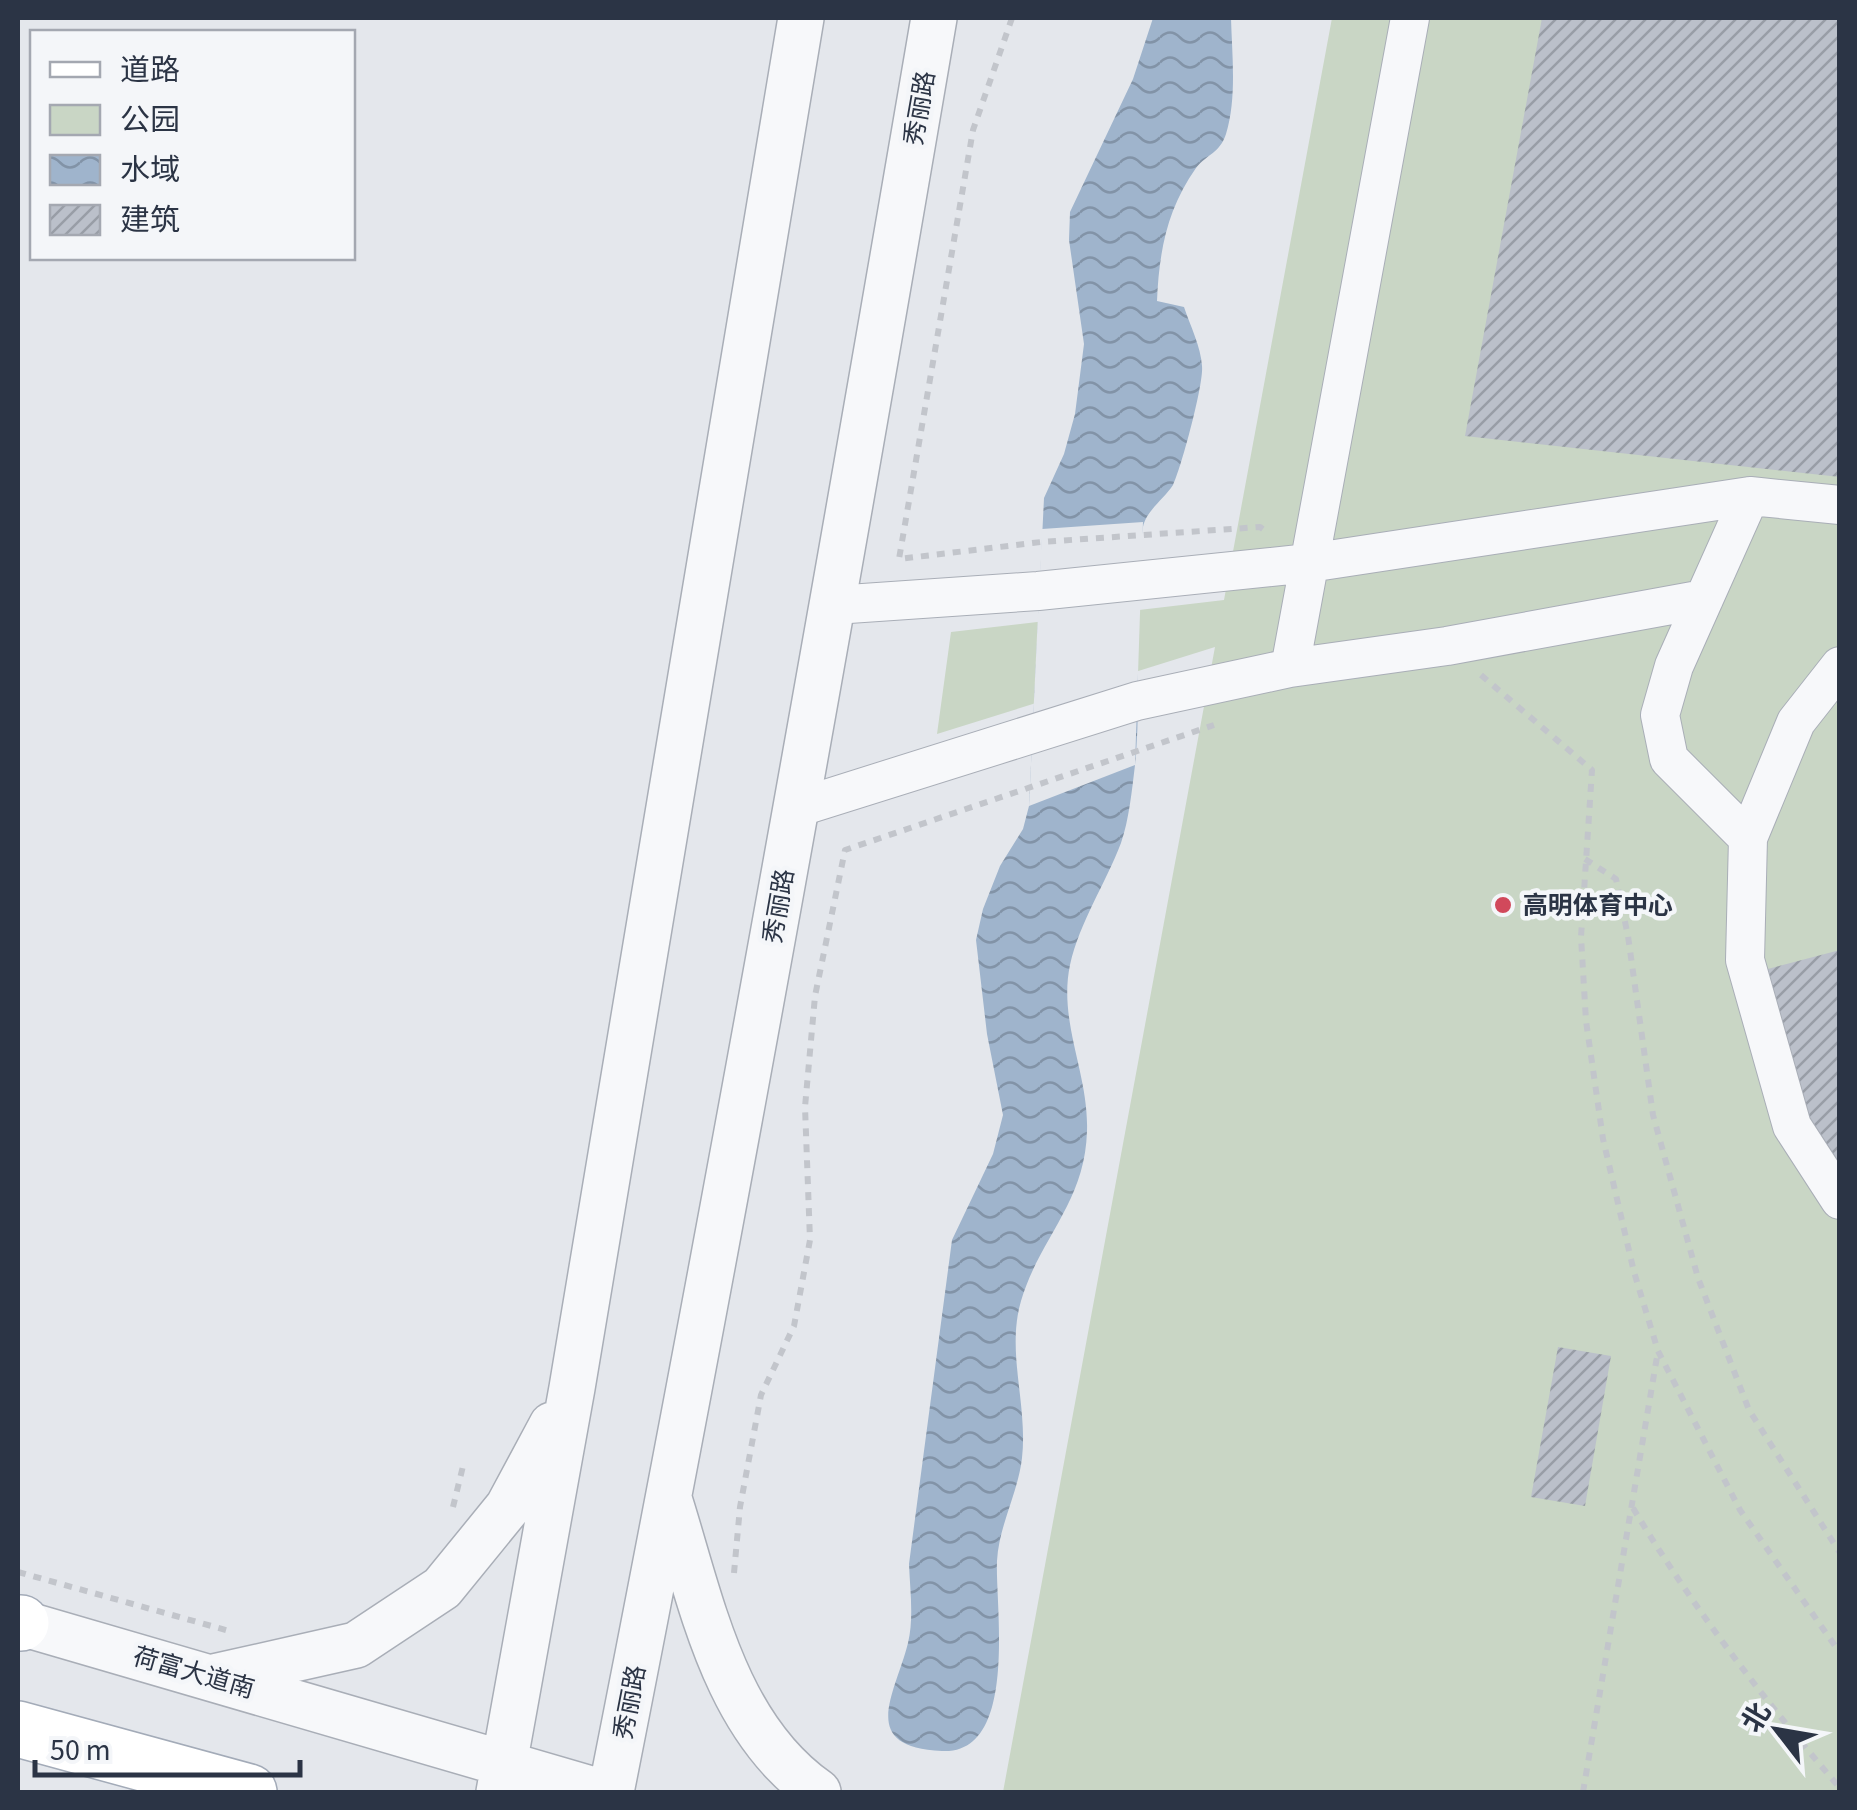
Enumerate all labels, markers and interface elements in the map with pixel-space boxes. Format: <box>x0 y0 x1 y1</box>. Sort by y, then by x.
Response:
legend <box>30 30 355 260</box>
text: 道路 <box>120 49 180 92</box>
street label: 秀丽路 <box>896 68 944 148</box>
text: 公园 <box>120 99 180 142</box>
text: 水域 <box>120 149 180 192</box>
text: 建筑 <box>120 199 180 242</box>
street label: 秀丽路 <box>755 866 803 946</box>
place label: 高明体育中心 <box>1523 888 1673 924</box>
marker: 高明体育中心 <box>1492 894 1514 916</box>
street label: 荷富大道南 <box>129 1638 259 1707</box>
street label: 秀丽路 <box>605 1662 655 1742</box>
north arrow <box>1727 1680 1827 1780</box>
text: 北 <box>1732 1695 1781 1740</box>
scale bar <box>35 1715 300 1777</box>
text: 50 m <box>50 1729 111 1772</box>

